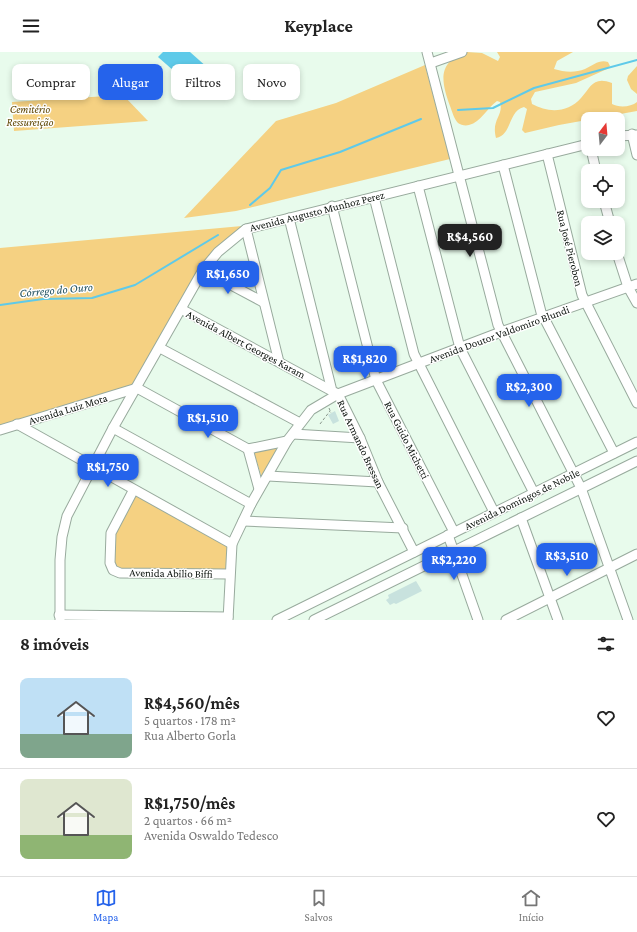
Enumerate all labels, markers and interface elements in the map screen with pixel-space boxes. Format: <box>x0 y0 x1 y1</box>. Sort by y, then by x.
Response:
icon: menu <box>20 15 42 37</box>
icon: heart <box>595 15 617 37</box>
text: Keyplace <box>284 16 353 36</box>
chip: Comprar <box>12 64 90 100</box>
chip: Alugar <box>98 64 163 100</box>
chip: Filtros <box>171 64 235 100</box>
chip: Novo <box>243 64 300 100</box>
park label: Cemitério Ressureição <box>7 103 54 129</box>
north arrow <box>581 112 625 156</box>
map controls <box>581 112 625 260</box>
button: locate <box>581 164 625 208</box>
street label: Avenida Augusto Munhoz Perez <box>248 188 386 235</box>
street label: Rua José Pierobon <box>554 209 585 288</box>
button: layers <box>581 216 625 260</box>
pin: R$4,560 <box>433 224 507 258</box>
text: R$4,560 <box>447 229 493 244</box>
pin: R$1,650 <box>191 261 265 295</box>
text: R$1,650 <box>206 266 250 281</box>
water label: Córrego do Ouro <box>19 280 93 300</box>
street label: Avenida Doutor Valdomiro Blundi <box>427 303 571 365</box>
street label: Avenida Albert Georges Karam <box>184 307 308 382</box>
pin: R$1,820 <box>328 346 402 380</box>
text: R$1,820 <box>343 351 387 366</box>
pin: R$2,300 <box>492 374 566 408</box>
text: R$2,300 <box>506 379 552 394</box>
street label: Avenida Luiz Mota <box>27 391 109 427</box>
street label: Rua Armando Bressan <box>335 398 387 490</box>
street label: Rua Guido Michetti <box>382 399 432 481</box>
pin: R$1,510 <box>171 405 245 439</box>
text: R$1,510 <box>187 410 229 425</box>
pin: R$1,750 <box>71 454 145 488</box>
text: R$1,750 <box>87 459 129 474</box>
street label: Avenida Domingos de Nobile <box>462 466 582 533</box>
pin: R$3,510 <box>530 543 604 577</box>
pin: R$2,220 <box>417 547 491 581</box>
text: R$3,510 <box>545 548 589 563</box>
text: R$2,220 <box>431 552 477 567</box>
street label: Avenida Abilio Biffi <box>129 566 213 580</box>
icon: filters <box>595 633 617 655</box>
text: 8 imóveis <box>20 635 89 654</box>
icon: home <box>52 694 100 742</box>
text: R$4,560/mês <box>144 694 240 713</box>
icon: heart <box>595 707 617 729</box>
text: 5 quartos · 178 m² <box>144 713 236 728</box>
text: Rua Alberto Gorla <box>144 728 236 743</box>
text: R$1,750/mês <box>144 794 235 813</box>
icon: home <box>52 795 100 843</box>
icon: heart <box>595 808 617 830</box>
text: 2 quartos · 66 m² <box>144 813 232 828</box>
text: Avenida Oswaldo Tedesco <box>144 828 278 843</box>
tab: Mapa <box>93 887 118 923</box>
tab: Salvos <box>305 887 332 923</box>
tab: Início <box>519 887 544 923</box>

